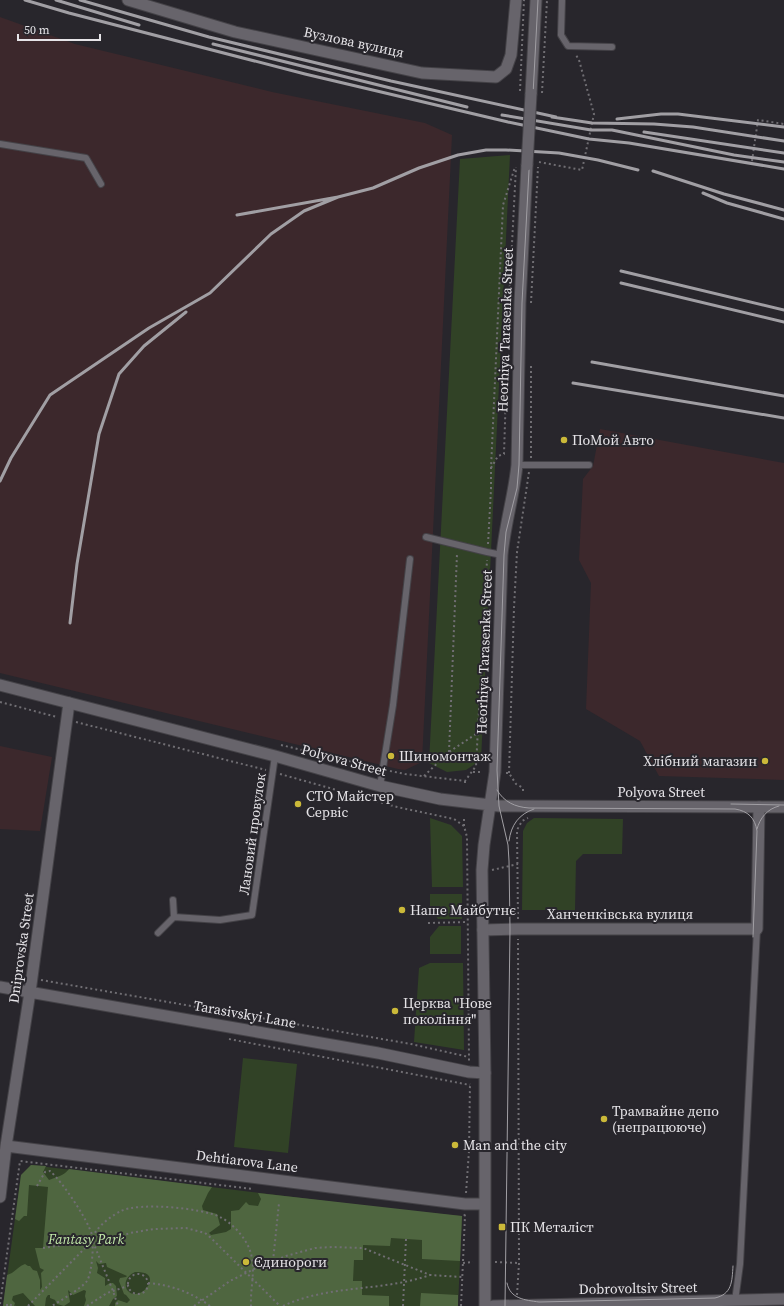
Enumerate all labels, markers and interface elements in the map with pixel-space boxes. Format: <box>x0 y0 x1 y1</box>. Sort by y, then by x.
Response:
scale bar <box>18 16 100 42</box>
text: 50 m <box>24 22 50 38</box>
street label: Вузлова вулиця <box>302 22 406 62</box>
street label: Heorhiya Tarasenka Street <box>492 247 518 413</box>
place label: ПоМой Авто <box>572 430 654 450</box>
marker: ПоМой Авто <box>559 435 569 445</box>
street label: Heorhiya Tarasenka Street <box>471 569 497 735</box>
street label: Polyova Street <box>299 739 389 781</box>
place label: Шиномонтаж <box>399 746 491 766</box>
marker: Шиномонтаж <box>386 751 396 761</box>
place label: Хлібний магазин <box>643 751 757 771</box>
marker: Хлібний магазин <box>760 756 770 766</box>
street label: Лановий провулок <box>234 771 270 896</box>
street label: Polyova Street <box>617 782 705 802</box>
place label: СТО Майстер Сервіс <box>306 786 394 822</box>
marker: СТО Майстер Сервіс <box>293 799 303 809</box>
street label: Dniprovska Street <box>3 891 39 1004</box>
place label: Наше Майбутнє <box>410 900 516 920</box>
street label: Ханченківська вулиця <box>547 904 693 924</box>
marker: Наше Майбутнє <box>397 905 407 915</box>
place label: Церква "Нове покоління" <box>403 993 492 1029</box>
street label: Tarasivskyi Lane <box>192 995 298 1033</box>
marker: Церква "Нове покоління" <box>390 1006 400 1016</box>
place label: Трамвайне депо (непрацююче) <box>612 1101 719 1137</box>
marker: Трамвайне депо (непрацююче) <box>599 1114 609 1124</box>
place label: Man and the city <box>463 1135 568 1155</box>
marker: Man and the city <box>450 1140 460 1150</box>
street label: Dehtiarova Lane <box>195 1145 299 1177</box>
place label: ПК Металіст <box>510 1217 594 1237</box>
marker: ПК Металіст <box>497 1222 507 1232</box>
park label: Fantasy Park <box>47 1229 124 1249</box>
place label: Єдинороги <box>254 1252 327 1272</box>
marker: Єдинороги <box>241 1257 251 1267</box>
street label: Dobrovoltsiv Street <box>579 1277 698 1299</box>

